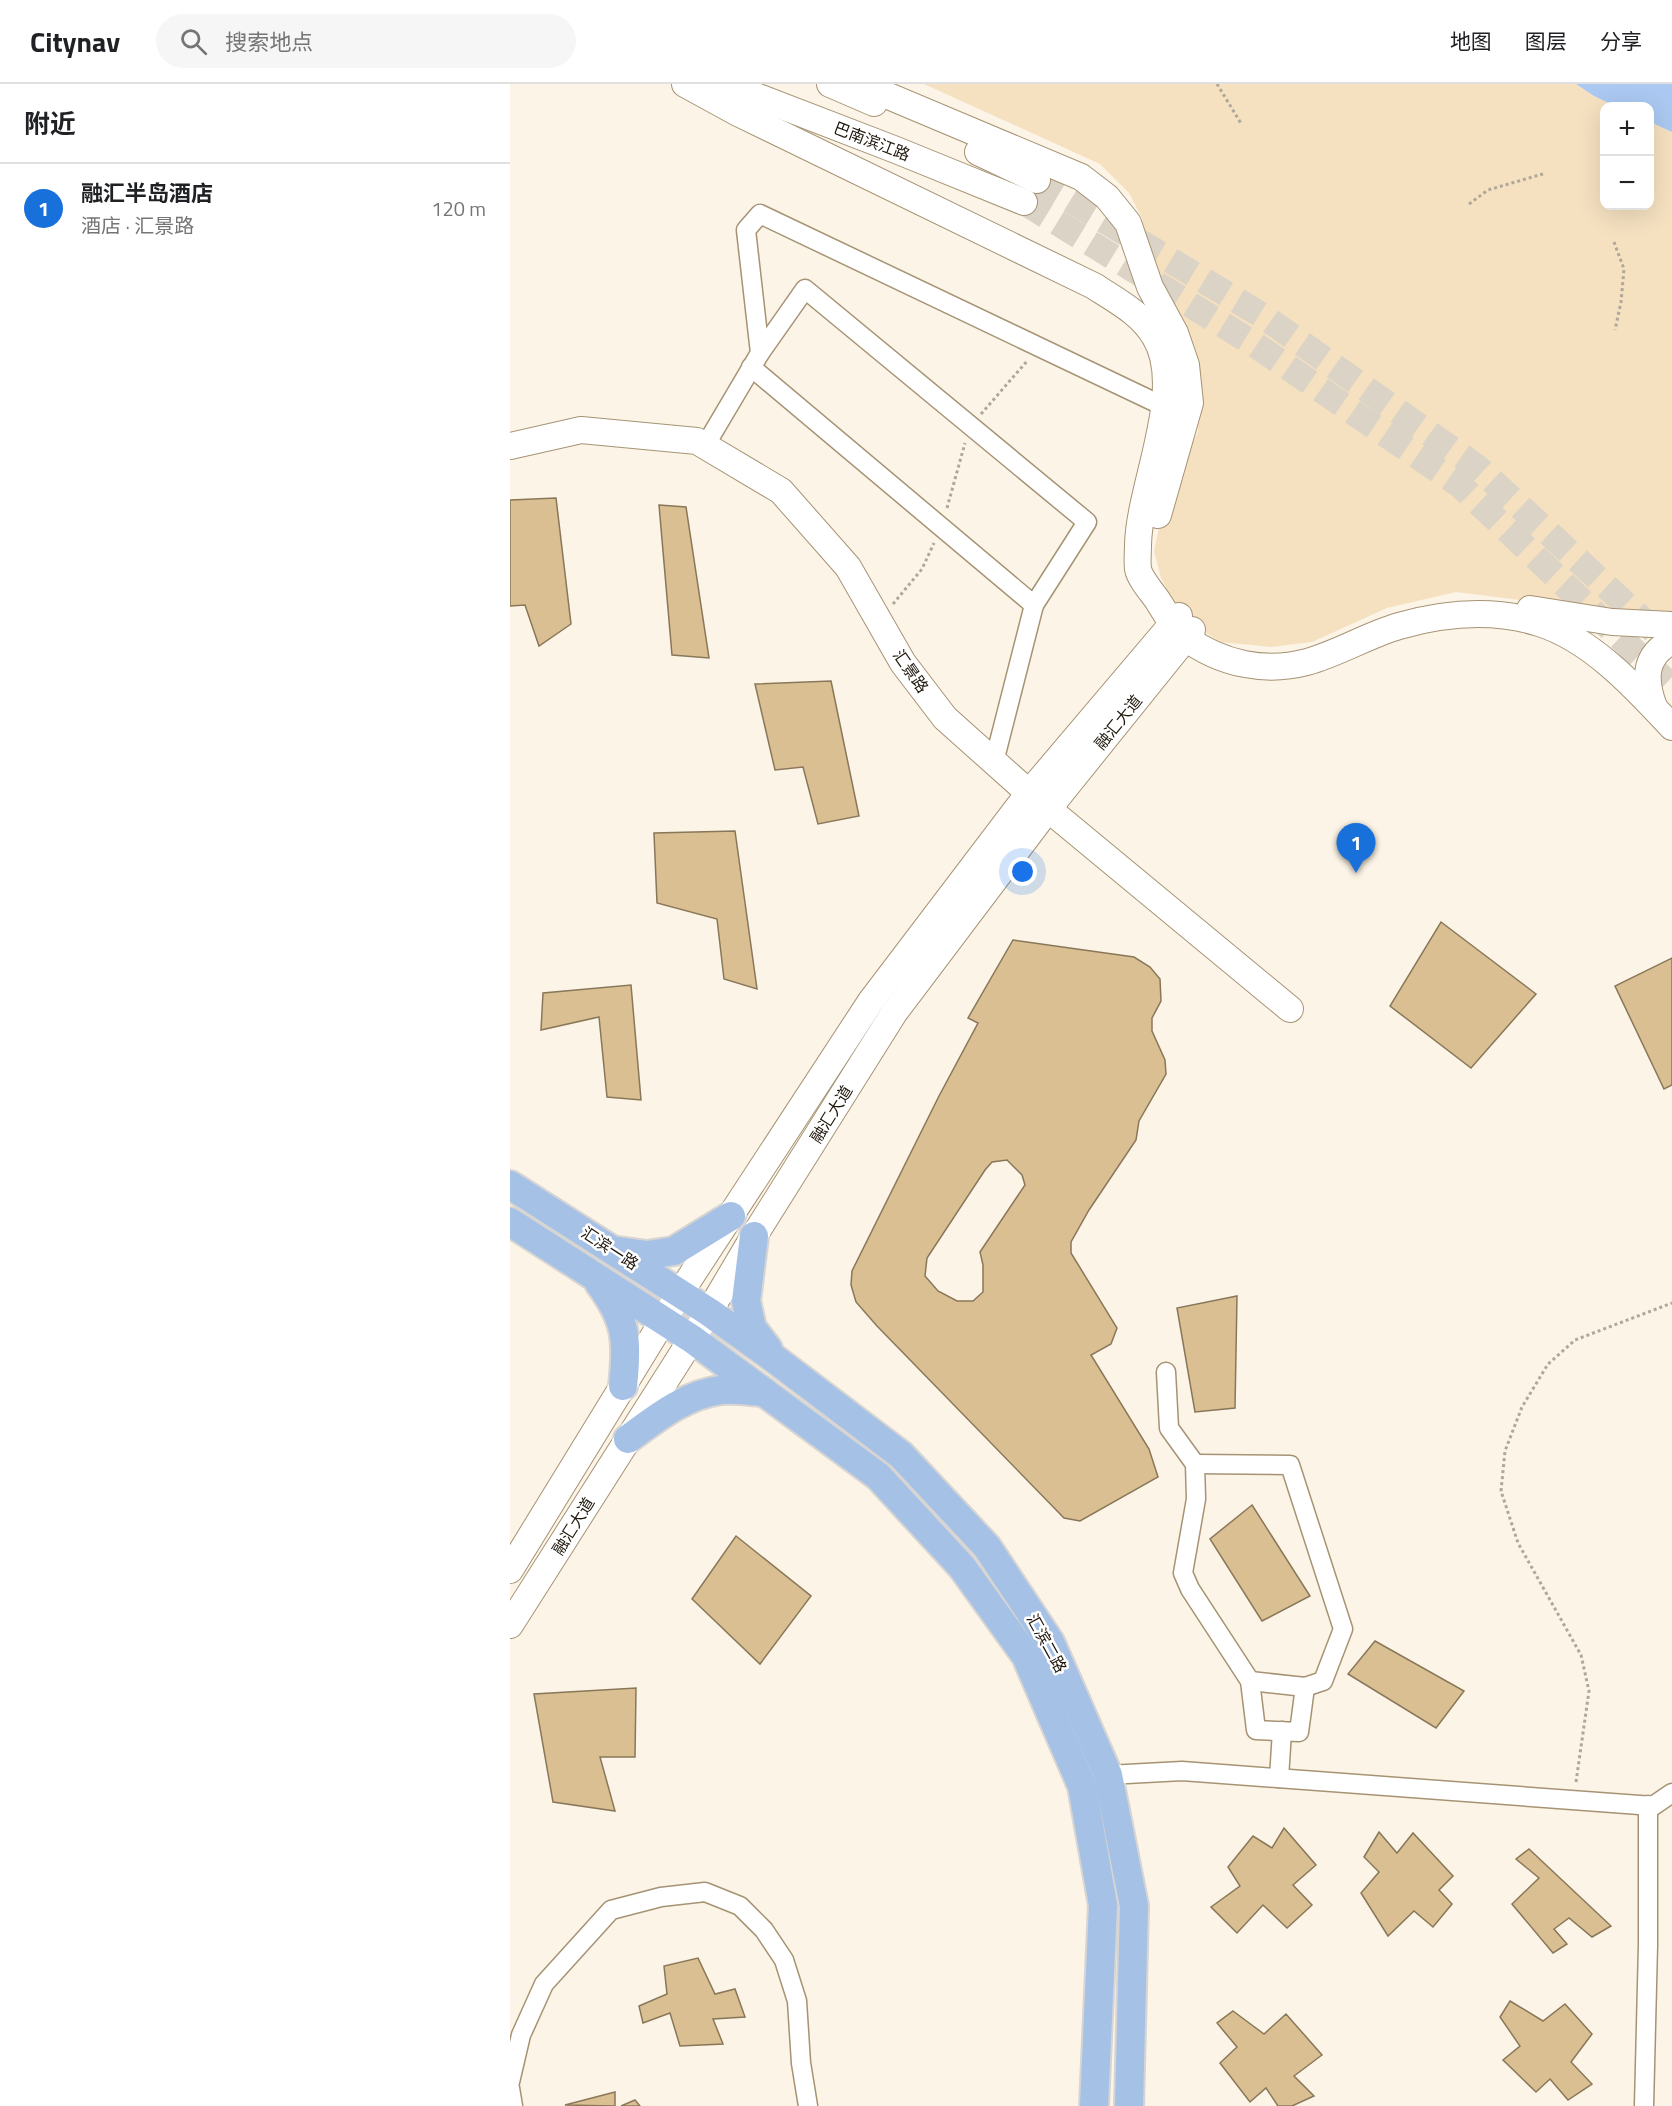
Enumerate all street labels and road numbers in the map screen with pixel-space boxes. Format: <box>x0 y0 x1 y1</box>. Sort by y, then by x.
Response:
street label: 巴南滨江路 <box>830 115 914 167</box>
street label: 汇景路 <box>887 644 935 698</box>
street label: 融汇大道 <box>1089 690 1147 754</box>
street label: 融汇大道 <box>804 1080 858 1148</box>
street label: 汇滨一路 <box>577 1221 643 1275</box>
street label: 融汇大道 <box>546 1492 600 1560</box>
street label: 汇滨二路 <box>1021 1609 1073 1677</box>

